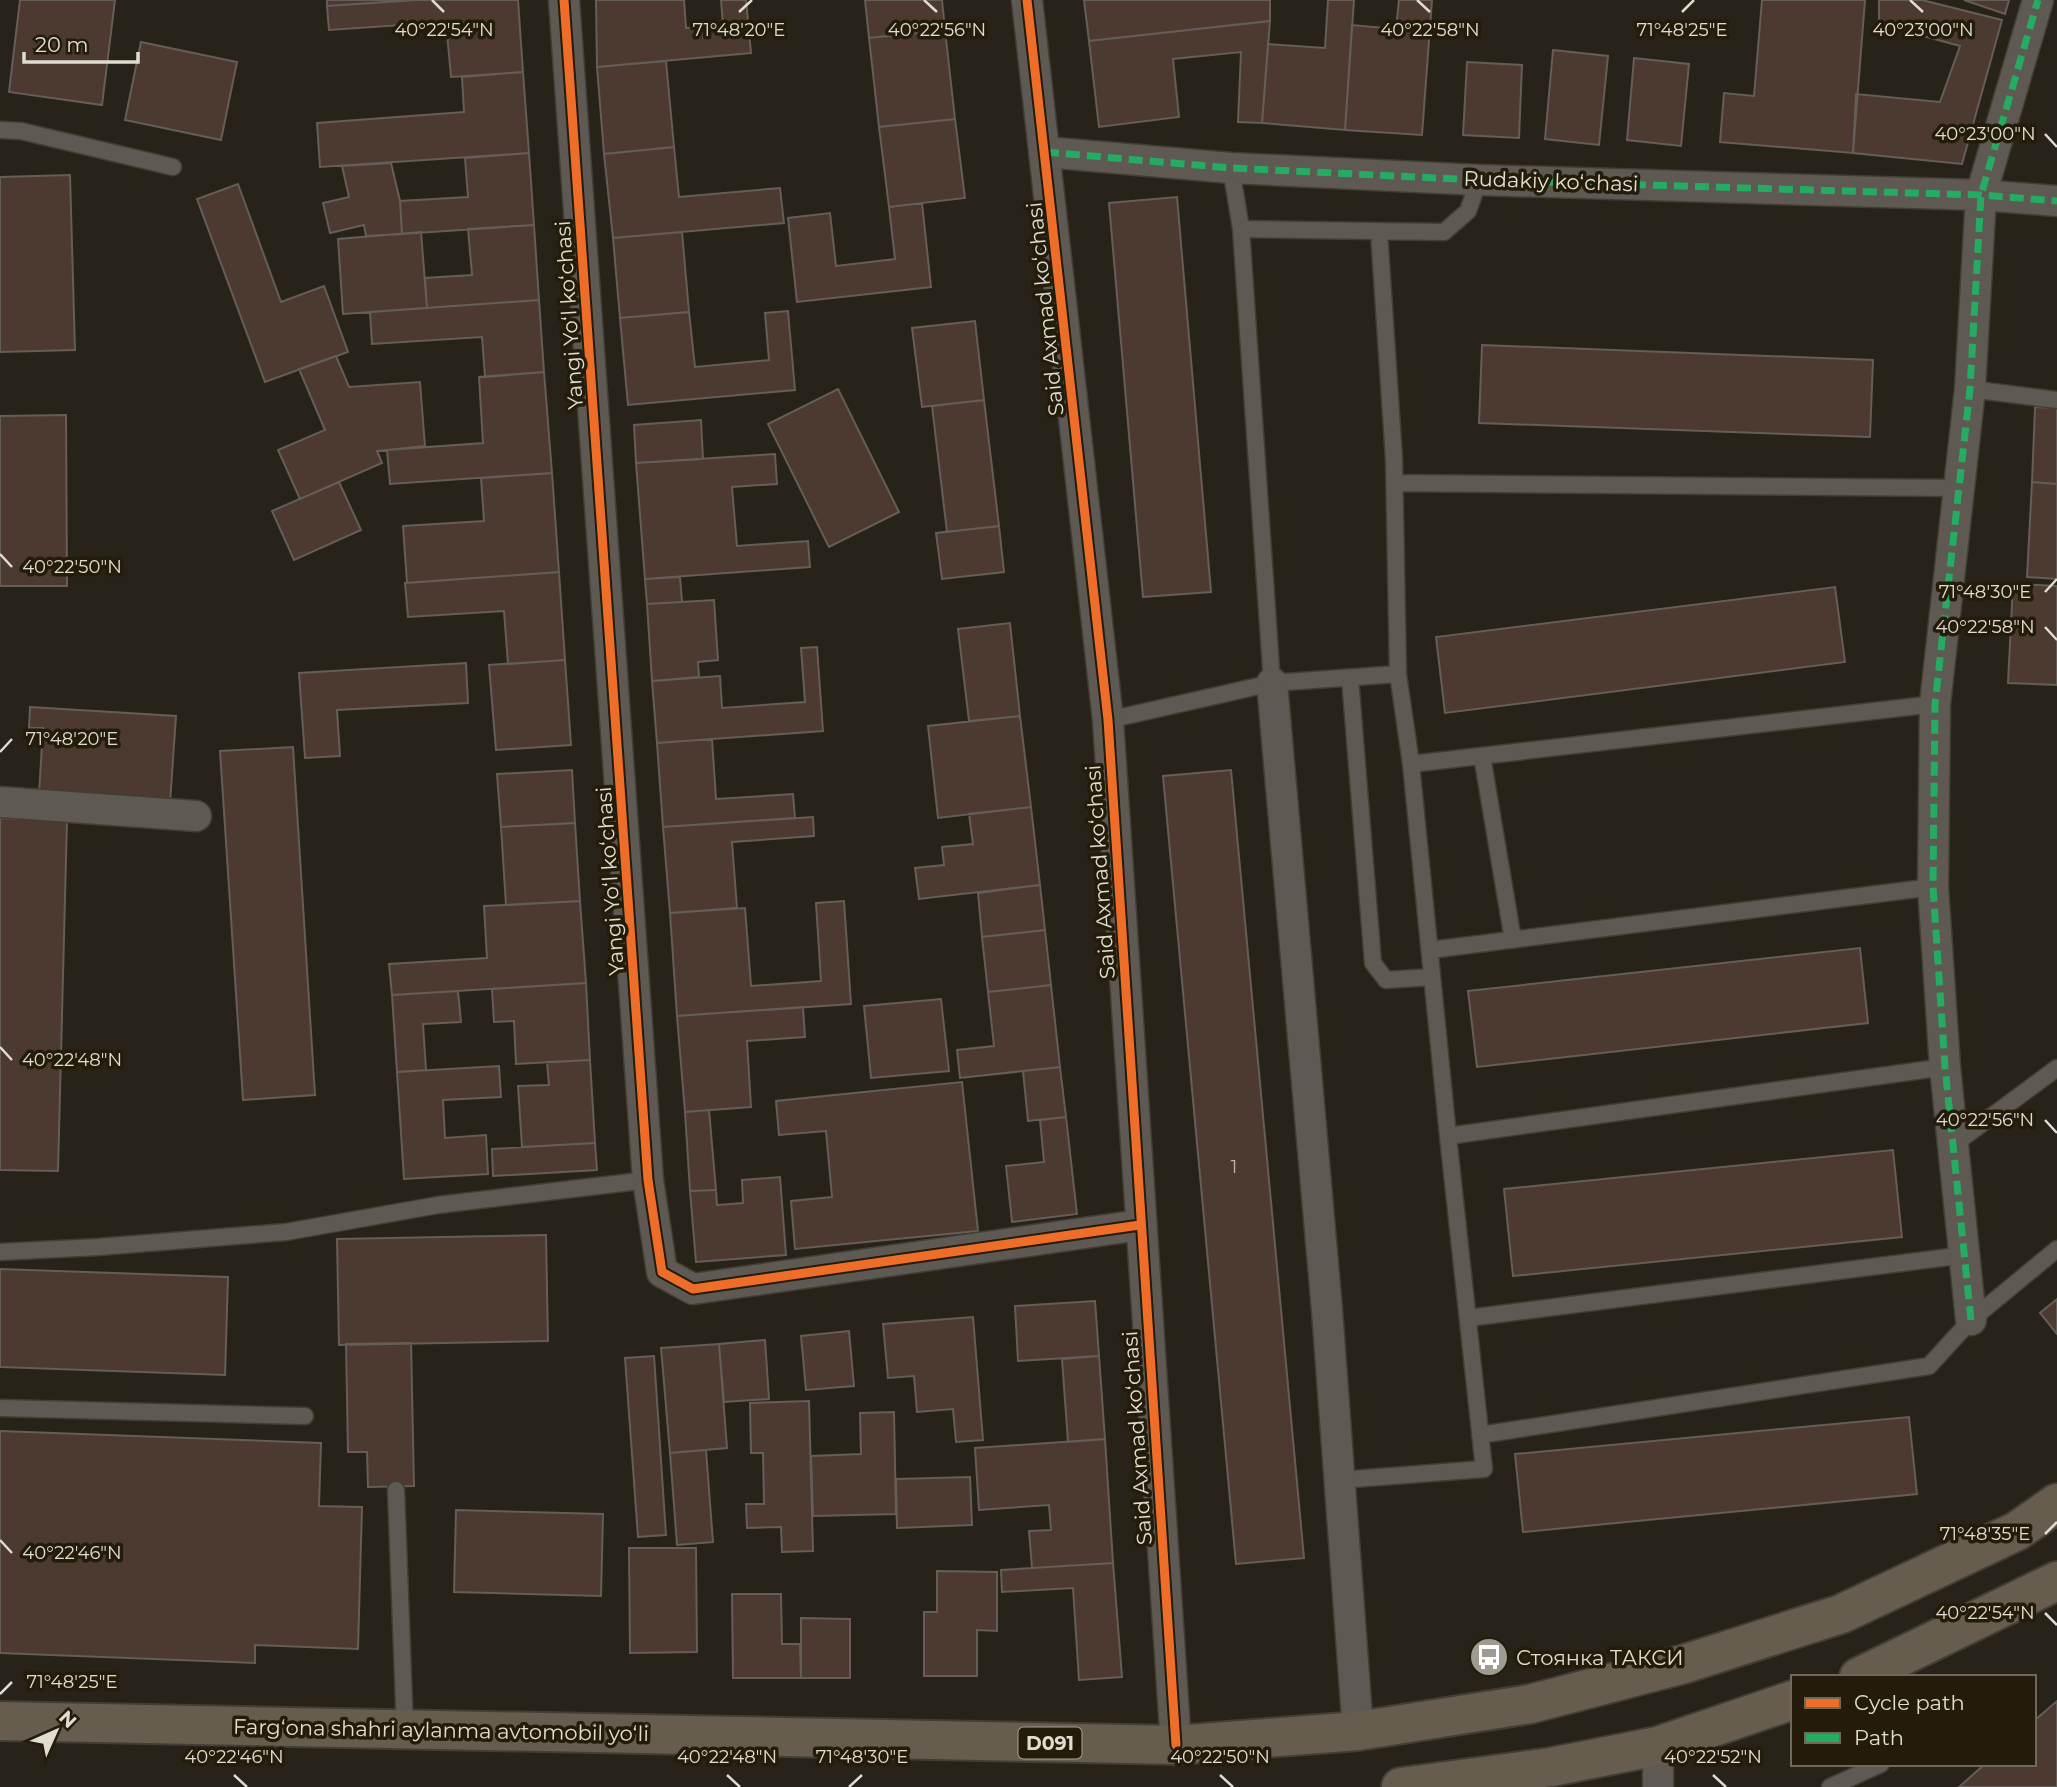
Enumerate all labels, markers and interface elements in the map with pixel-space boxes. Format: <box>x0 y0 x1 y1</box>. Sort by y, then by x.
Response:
text: 40°22'54"N <box>394 19 494 41</box>
text: 71°48'20"E <box>693 19 785 41</box>
text: 40°22'56"N <box>888 19 986 41</box>
text: 40°22'58"N <box>1380 19 1480 41</box>
text: 71°48'25"E <box>1637 19 1727 41</box>
text: 40°23'00"N <box>1872 19 1974 41</box>
scale bar <box>24 21 138 65</box>
text: 20 m <box>35 32 89 57</box>
text: 40°23'00"N <box>1934 123 2036 145</box>
street label: Rudakiy koʻchasi <box>1463 165 1639 197</box>
street label: Said Axmad koʻchasi <box>1021 201 1069 417</box>
street label: Yangi Yoʻl koʻchasi <box>550 220 588 410</box>
text: 40°22'50"N <box>22 556 122 578</box>
text: 71°48'30"E <box>1939 581 2031 603</box>
text: 40°22'58"N <box>1935 616 2035 638</box>
text: 71°48'20"E <box>26 728 118 750</box>
street label: Said Axmad koʻchasi <box>1080 764 1120 980</box>
street label: Yangi Yoʻl koʻchasi <box>591 786 629 976</box>
text: 40°22'48"N <box>22 1049 122 1071</box>
text: 40°22'56"N <box>1936 1109 2034 1131</box>
house number: 1 <box>1231 1156 1237 1178</box>
street label: Said Axmad koʻchasi <box>1117 1330 1157 1546</box>
text: 71°48'35"E <box>1940 1523 2030 1545</box>
text: 40°22'46"N <box>22 1542 122 1564</box>
text: 40°22'54"N <box>1935 1602 2035 1624</box>
bus stop icon: Стоянка ТАКСИ <box>1468 1636 1510 1678</box>
place label: Стоянка ТАКСИ <box>1516 1645 1684 1670</box>
text: 71°48'25"E <box>27 1671 117 1693</box>
legend <box>1791 1675 2036 1766</box>
text: Cycle path <box>1854 1690 1965 1715</box>
north arrow <box>21 1696 91 1766</box>
text: N <box>54 1706 81 1733</box>
street label: Fargʻona shahri aylanma avtomobil yoʻli <box>233 1714 649 1746</box>
text: Path <box>1854 1725 1904 1750</box>
road number: D091 <box>1018 1728 1082 1758</box>
text: 40°22'46"N <box>184 1746 284 1768</box>
text: 40°22'48"N <box>677 1746 777 1768</box>
text: 71°48'30"E <box>816 1746 908 1768</box>
text: 40°22'50"N <box>1170 1746 1270 1768</box>
text: 40°22'52"N <box>1664 1746 1762 1768</box>

